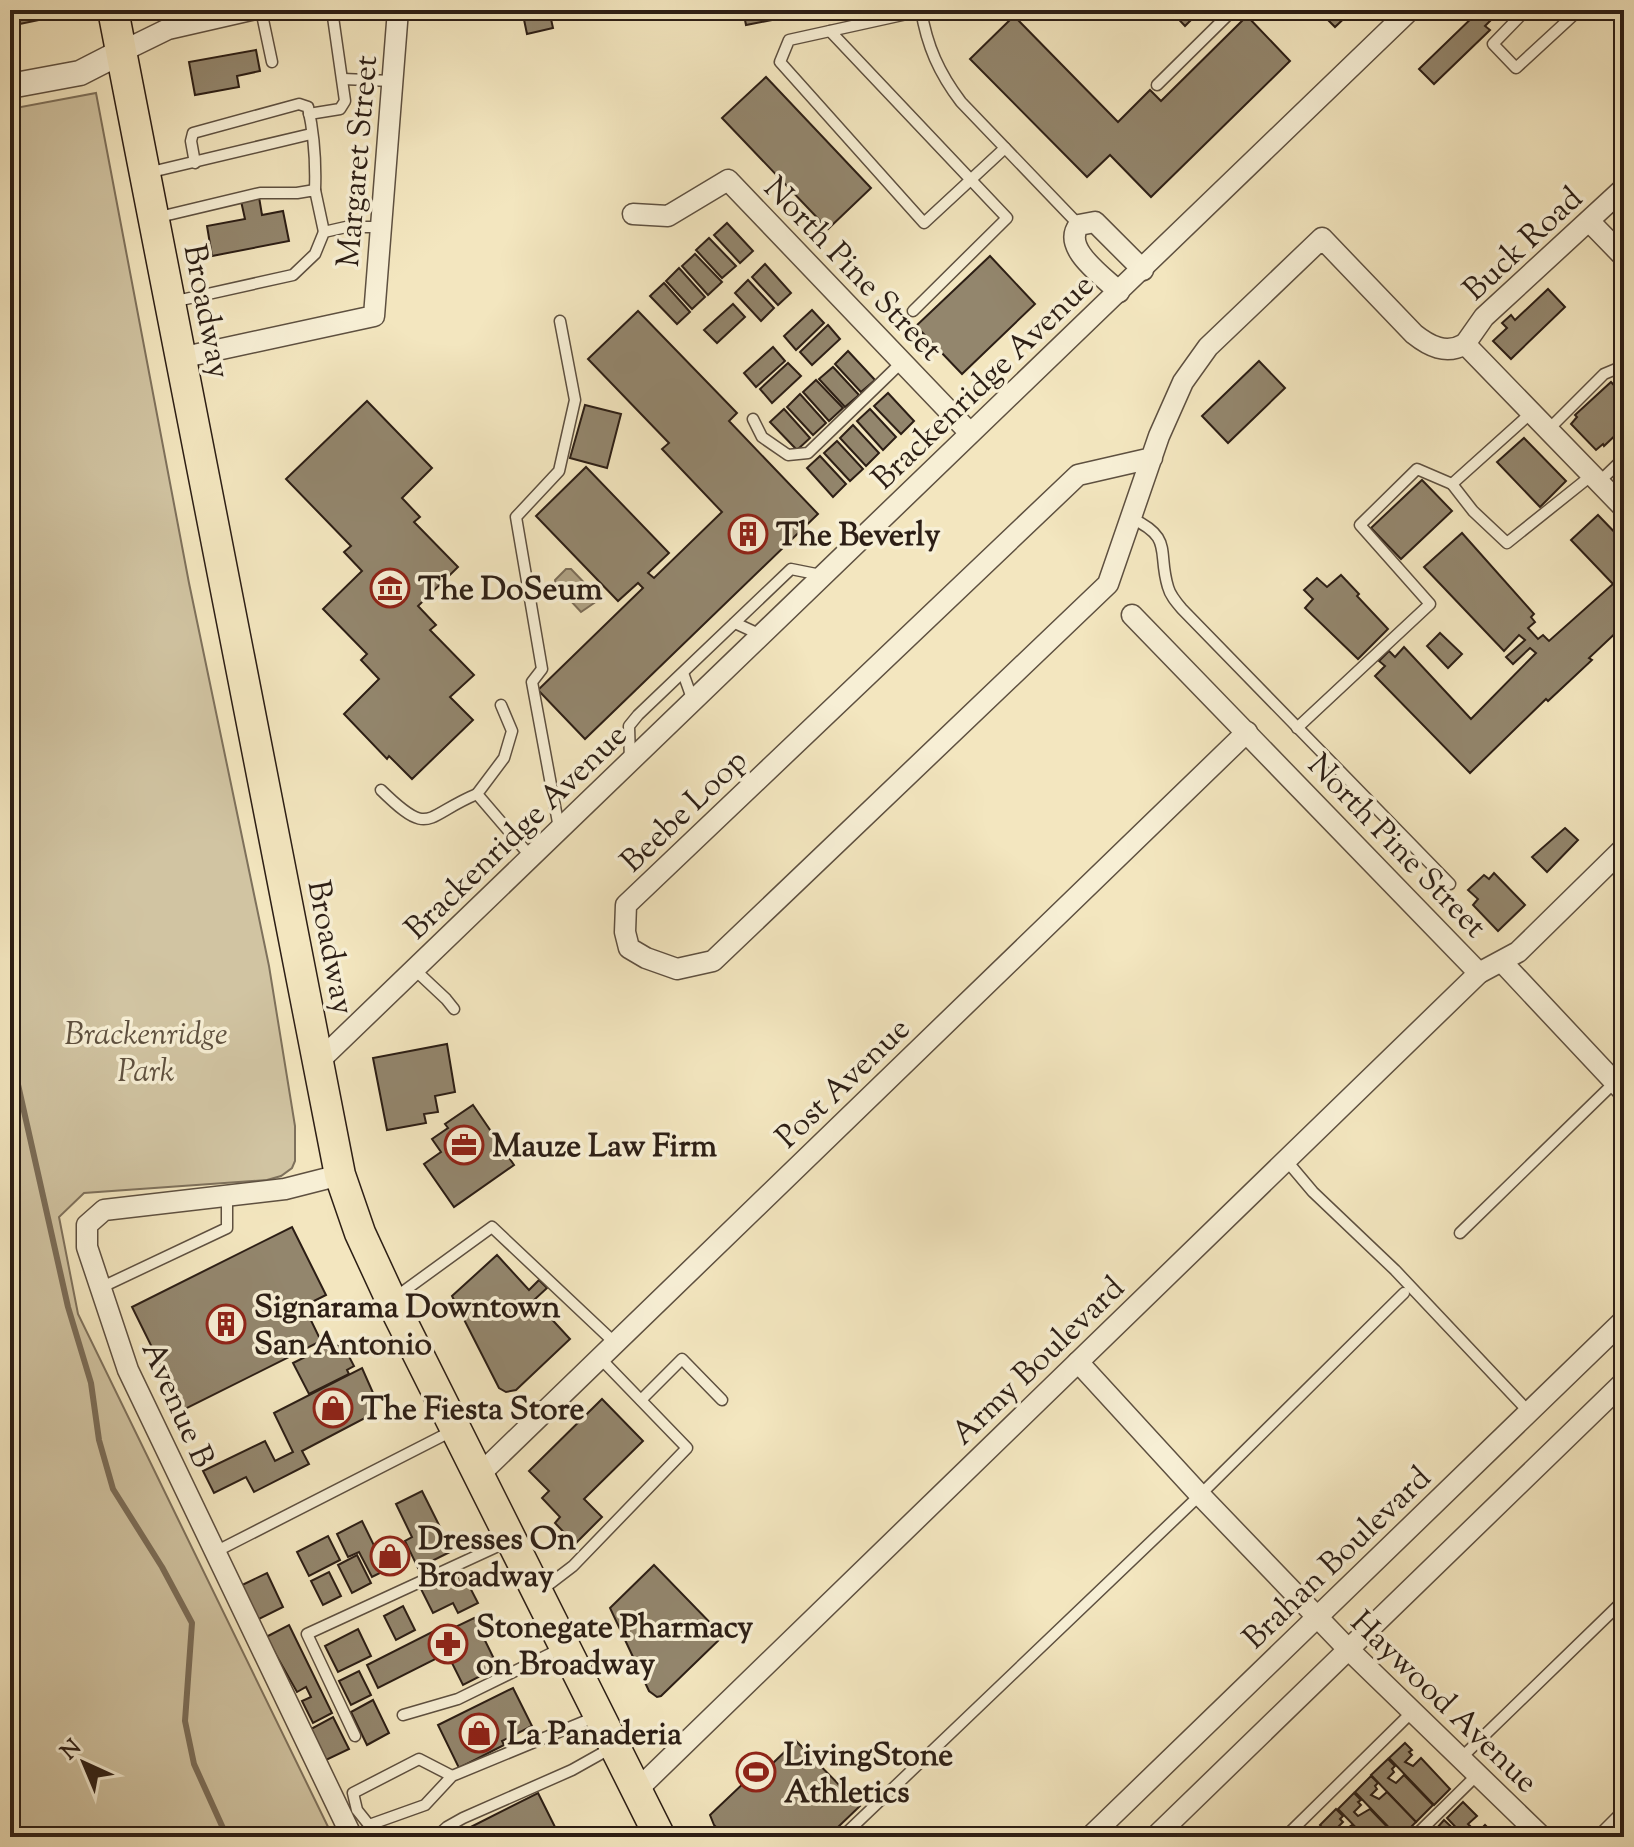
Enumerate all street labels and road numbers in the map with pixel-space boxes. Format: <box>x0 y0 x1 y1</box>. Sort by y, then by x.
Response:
street label: Margaret Street <box>327 53 391 269</box>
street label: North Pine Street <box>752 168 952 373</box>
street label: Buck Road <box>1454 178 1594 313</box>
street label: Broadway <box>170 240 241 383</box>
street label: Brackenridge Avenue <box>862 265 1106 502</box>
street label: Brackenridge Avenue <box>395 715 639 952</box>
street label: Beebe Loop <box>611 740 759 884</box>
street label: North Pine Street <box>1296 745 1496 950</box>
street label: Broadway <box>294 876 365 1019</box>
street label: Post Avenue <box>766 1008 922 1160</box>
street label: Army Boulevard <box>942 1267 1136 1457</box>
street label: Avenue B <box>128 1335 225 1476</box>
street label: Brahan Boulevard <box>1233 1457 1443 1661</box>
street label: Haywood Avenue <box>1339 1601 1547 1805</box>

